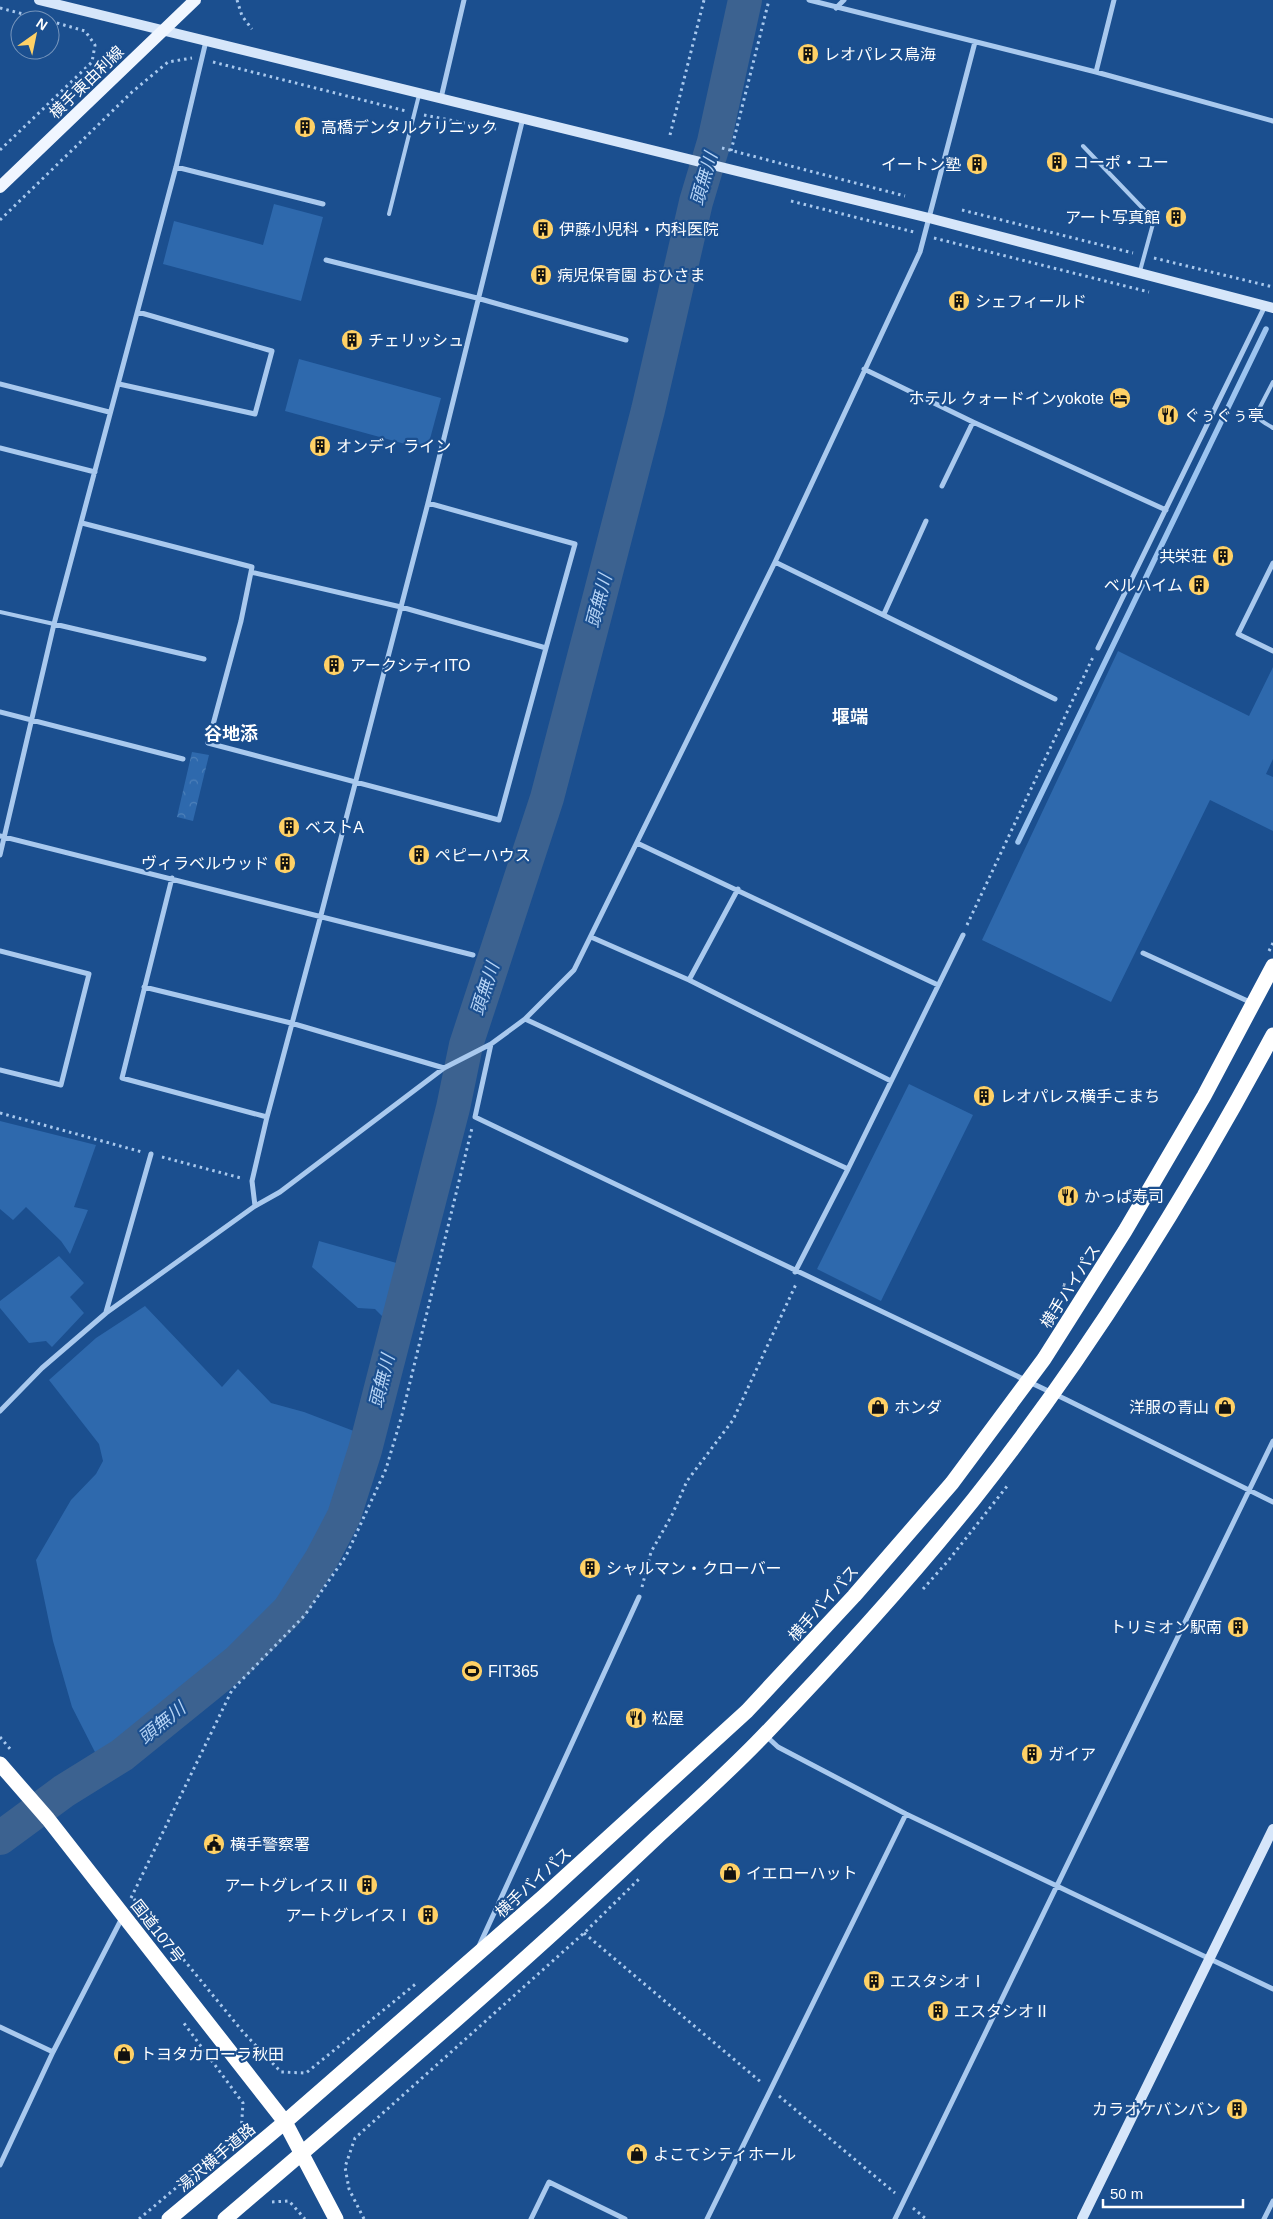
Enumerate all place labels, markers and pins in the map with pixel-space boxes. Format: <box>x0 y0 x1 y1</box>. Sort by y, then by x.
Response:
building icon: レオパレス鳥海 <box>796 42 820 66</box>
place label: レオパレス鳥海 <box>824 46 936 63</box>
building icon: 高橋デンタルクリニック <box>293 115 317 139</box>
place label: 高橋デンタルクリニック <box>321 119 497 136</box>
building icon: コーポ・ユー <box>1045 150 1069 174</box>
building icon: イートン塾 <box>965 152 989 176</box>
place label: コーポ・ユー <box>1073 154 1169 171</box>
place label: イートン塾 <box>881 156 961 173</box>
building icon: アート写真館 <box>1164 205 1188 229</box>
place label: アート写真館 <box>1065 209 1160 226</box>
building icon: 伊藤小児科・内科医院 <box>531 217 555 241</box>
place label: 伊藤小児科・内科医院 <box>559 221 719 238</box>
building icon: 病児保育園 おひさま <box>529 263 553 287</box>
place label: 病児保育園 おひさま <box>557 267 705 284</box>
building icon: シェフィールド <box>947 289 971 313</box>
place label: シェフィールド <box>975 293 1087 310</box>
building icon: チェリッシュ <box>340 328 364 352</box>
place label: チェリッシュ <box>368 332 464 349</box>
hotel icon: ホテル クォードインyokote <box>1108 386 1132 410</box>
place label: ホテル クォードインyokote <box>908 390 1104 407</box>
restaurant icon: ぐぅぐぅ亭 <box>1156 403 1180 427</box>
place label: ぐぅぐぅ亭 <box>1184 407 1264 424</box>
building icon: オンディ ライン <box>308 434 332 458</box>
place label: オンディ ライン <box>336 438 451 455</box>
building icon: 共栄荘 <box>1211 544 1235 568</box>
place label: 共栄荘 <box>1159 548 1207 565</box>
building icon: ベルハイム <box>1187 573 1211 597</box>
place label: ベルハイム <box>1104 577 1183 594</box>
building icon: アークシティITO <box>322 653 346 677</box>
place label: アークシティITO <box>350 657 470 674</box>
building icon: ベストA <box>277 815 301 839</box>
place label: ベストA <box>305 819 364 836</box>
building icon: ペピーハウス <box>407 843 431 867</box>
place label: ペピーハウス <box>435 847 531 864</box>
building icon: ヴィラベルウッド <box>273 851 297 875</box>
place label: ヴィラベルウッド <box>141 855 269 872</box>
building icon: レオパレス横手こまち <box>972 1084 996 1108</box>
place label: レオパレス横手こまち <box>1000 1088 1160 1105</box>
restaurant icon: かっぱ寿司 <box>1056 1184 1080 1208</box>
place label: かっぱ寿司 <box>1084 1188 1164 1205</box>
shop icon: ホンダ <box>866 1395 890 1419</box>
shop icon: 洋服の青山 <box>1213 1395 1237 1419</box>
place label: ホンダ <box>894 1399 942 1416</box>
place label: 洋服の青山 <box>1129 1399 1209 1416</box>
building icon: シャルマン・クローバー <box>578 1556 602 1580</box>
place label: シャルマン・クローバー <box>606 1560 782 1577</box>
building icon: トリミオン駅南 <box>1226 1615 1250 1639</box>
place label: トリミオン駅南 <box>1110 1619 1222 1636</box>
sports icon: FIT365 <box>460 1659 484 1683</box>
place label: FIT365 <box>488 1663 539 1680</box>
restaurant icon: 松屋 <box>624 1706 648 1730</box>
place label: 松屋 <box>652 1710 684 1727</box>
building icon: ガイア <box>1020 1742 1044 1766</box>
place label: ガイア <box>1048 1746 1096 1763</box>
public building icon: 横手警察署 <box>202 1832 226 1856</box>
place label: 横手警察署 <box>230 1836 310 1853</box>
shop icon: イエローハット <box>718 1861 742 1885</box>
place label: イエローハット <box>746 1865 858 1882</box>
building icon: アートグレイスⅡ <box>355 1873 379 1897</box>
place label: アートグレイスⅡ <box>224 1877 351 1894</box>
building icon: アートグレイスⅠ <box>416 1903 440 1927</box>
place label: アートグレイスⅠ <box>285 1907 412 1924</box>
building icon: エスタシオⅠ <box>862 1969 886 1993</box>
place label: エスタシオⅠ <box>890 1973 986 1990</box>
building icon: エスタシオⅡ <box>926 1999 950 2023</box>
place label: エスタシオⅡ <box>954 2003 1050 2020</box>
shop icon: トヨタカローラ秋田 <box>112 2042 136 2066</box>
place label: トヨタカローラ秋田 <box>140 2046 284 2063</box>
building icon: カラオケバンバン <box>1225 2097 1249 2121</box>
place label: カラオケバンバン <box>1092 2101 1221 2118</box>
shop icon: よこてシティホール <box>625 2142 649 2166</box>
place label: よこてシティホール <box>653 2146 796 2163</box>

